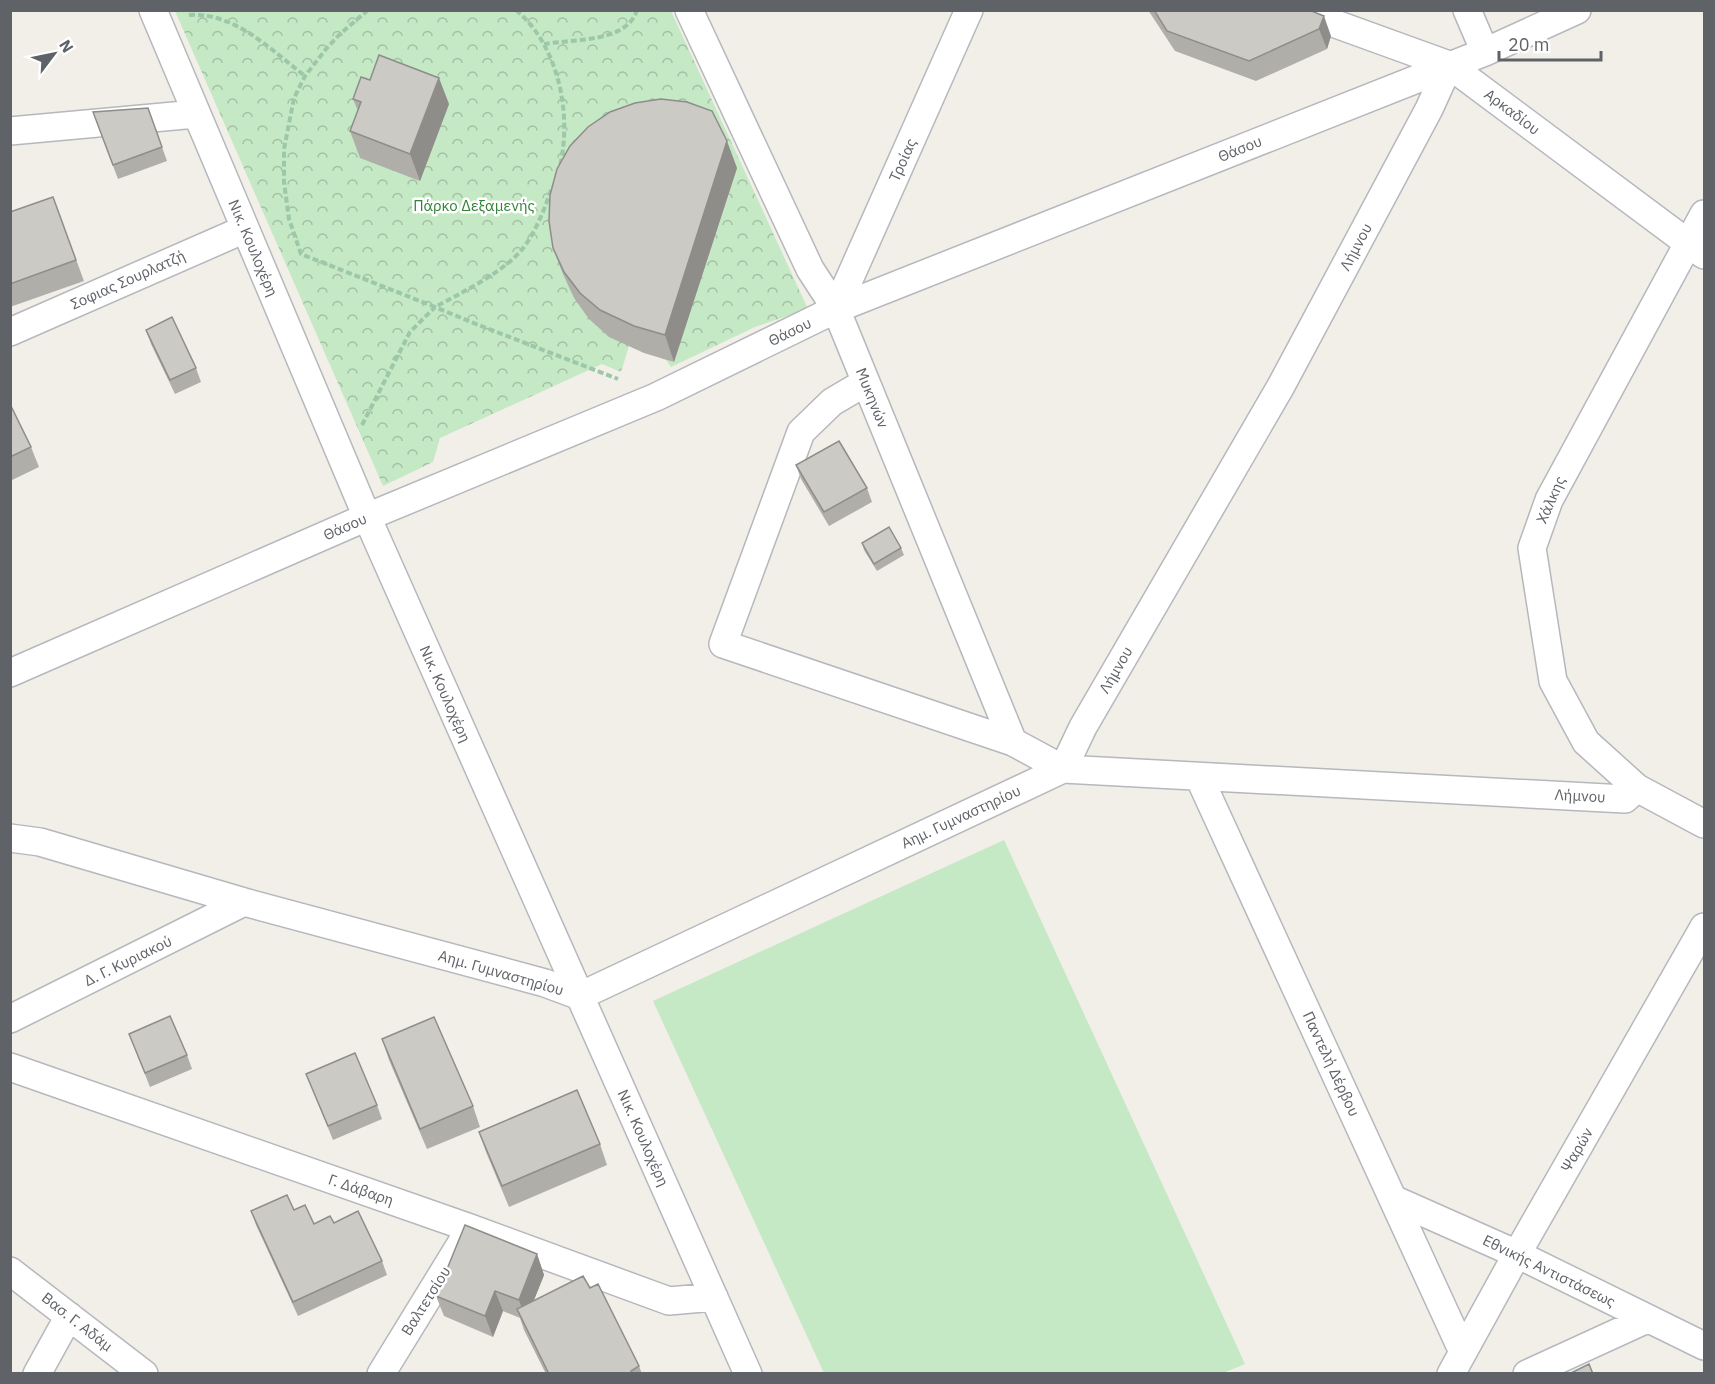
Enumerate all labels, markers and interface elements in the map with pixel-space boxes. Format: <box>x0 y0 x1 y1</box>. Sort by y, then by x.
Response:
north arrow <box>24 24 84 84</box>
scale bar <box>1499 24 1601 62</box>
text: 20 m <box>1508 33 1550 56</box>
text: N <box>55 36 78 56</box>
street label: Αρκαδίου <box>1481 84 1544 139</box>
street label: Θάσου <box>1215 131 1265 166</box>
street label: Τροίας <box>885 135 920 184</box>
street label: Νικ. Κουλοχέρη <box>224 196 283 299</box>
park label: Πάρκο Δεξαμενής <box>413 196 535 215</box>
street label: Λήμνου <box>1335 220 1376 274</box>
street label: Σοφιας Σουρλατζή <box>67 246 188 313</box>
street label: Θάσου <box>765 313 815 350</box>
street label: Μυκηνών <box>852 365 893 431</box>
street label: Χάλκης <box>1532 473 1569 527</box>
street label: Θάσου <box>320 509 370 545</box>
street label: Νικ. Κουλοχέρη <box>416 642 475 745</box>
street label: Λήμνου <box>1095 643 1137 697</box>
street label: Αημ. Γυμναστηρίου <box>898 781 1024 853</box>
street label: Λήμνου <box>1554 785 1606 806</box>
street label: Δ. Γ. Κυριακού <box>81 931 175 990</box>
street label: Αημ. Γυμναστηρίου <box>436 946 566 1000</box>
street label: Παντελή Δέρβου <box>1299 1008 1364 1119</box>
street label: Νικ. Κουλοχέρη <box>614 1086 673 1189</box>
street label: Ψαρών <box>1556 1124 1597 1175</box>
street label: Γ. Δάβαρη <box>326 1169 396 1210</box>
street label: Εθνικής Αντιστάσεως <box>1480 1230 1619 1311</box>
street label: Βαλτετσίου <box>397 1263 454 1339</box>
street label: Βασ. Γ. Αδάμ <box>38 1288 117 1355</box>

